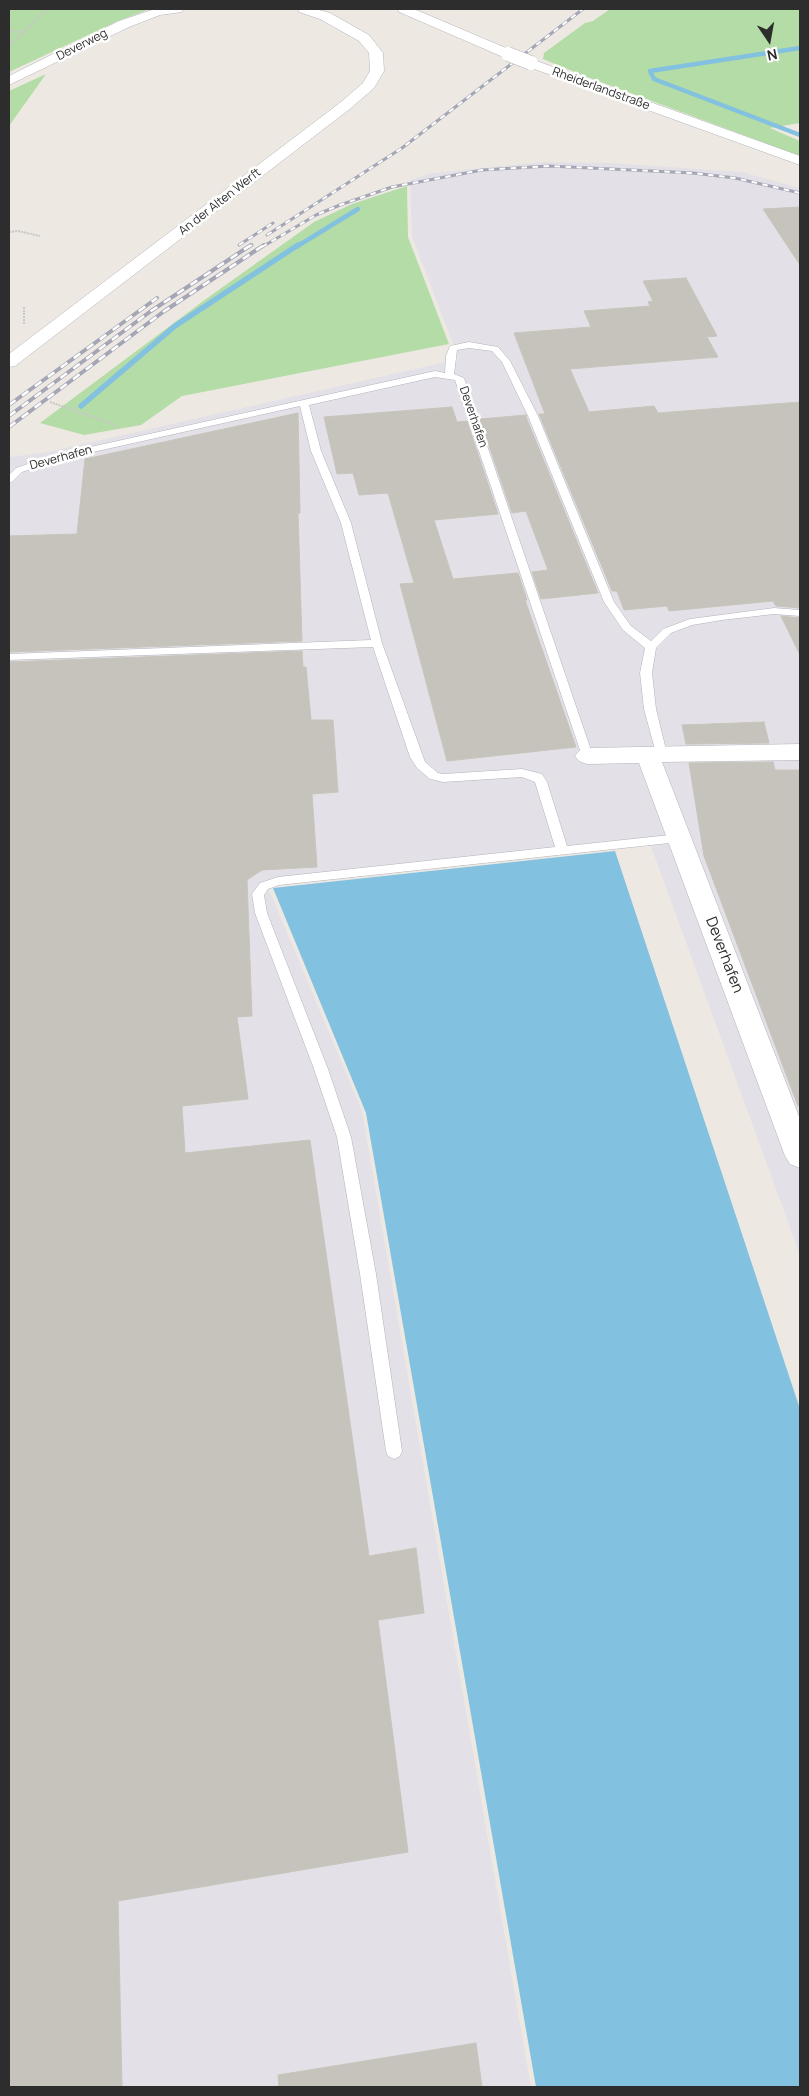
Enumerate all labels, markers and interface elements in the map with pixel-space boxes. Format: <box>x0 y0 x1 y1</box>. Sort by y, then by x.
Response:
north arrow <box>744 15 794 65</box>
street label: Deverweg <box>54 26 110 64</box>
text: N <box>765 45 779 65</box>
street label: Rheiderlandstraße <box>550 65 652 113</box>
street label: An der Alten Werft <box>176 165 264 239</box>
street label: Deverhafen <box>456 384 490 450</box>
street label: Deverhafen <box>28 443 94 473</box>
street label: Deverhafen <box>701 915 747 995</box>

